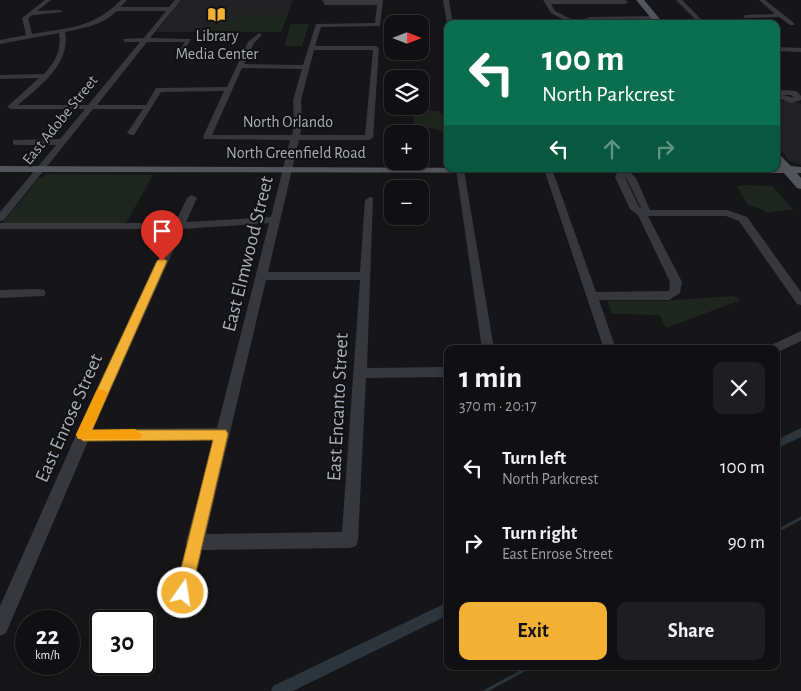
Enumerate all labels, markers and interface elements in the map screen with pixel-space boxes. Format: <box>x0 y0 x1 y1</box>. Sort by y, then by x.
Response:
library icon: Library Media Center <box>207 5 227 25</box>
north arrow <box>384 15 429 60</box>
map controls <box>384 15 429 225</box>
place label: Library Media Center <box>176 28 259 62</box>
icon: left <box>459 40 524 105</box>
text: 100 m <box>542 42 625 77</box>
button: layers <box>384 70 429 115</box>
street label: East Adobe Street <box>19 72 101 168</box>
text: North Parkcrest <box>542 83 675 105</box>
street label: North Orlando <box>243 114 333 130</box>
button: + <box>384 125 429 170</box>
icon: left <box>545 135 573 163</box>
icon: ahead <box>598 135 626 163</box>
icon: right <box>651 135 679 163</box>
street label: North Greenfield Road <box>226 145 366 161</box>
street label: East Elmwood Street <box>219 174 277 334</box>
button: − <box>384 180 429 225</box>
pin <box>141 210 183 261</box>
icon: arrive <box>148 217 176 245</box>
street label: East Encanto Street <box>324 332 352 482</box>
street label: East Enrose Street <box>32 350 107 485</box>
button: close <box>713 362 765 414</box>
text: 1 min <box>459 363 522 393</box>
text: 370 m · 20:17 <box>459 398 537 414</box>
text: Turn left <box>502 449 566 468</box>
icon: left <box>459 454 487 482</box>
text: 100 m <box>720 458 765 477</box>
text: North Parkcrest <box>502 471 598 487</box>
text: Turn right <box>502 524 577 543</box>
icon: right <box>459 529 487 557</box>
text: 90 m <box>728 533 765 552</box>
text: East Enrose Street <box>502 546 613 562</box>
position arrow <box>156 566 208 618</box>
button: Exit <box>459 602 607 660</box>
button: Share <box>617 602 765 660</box>
speed limit sign: 30 <box>90 610 155 675</box>
text: 22 <box>36 624 59 649</box>
text: km/h <box>35 649 60 661</box>

